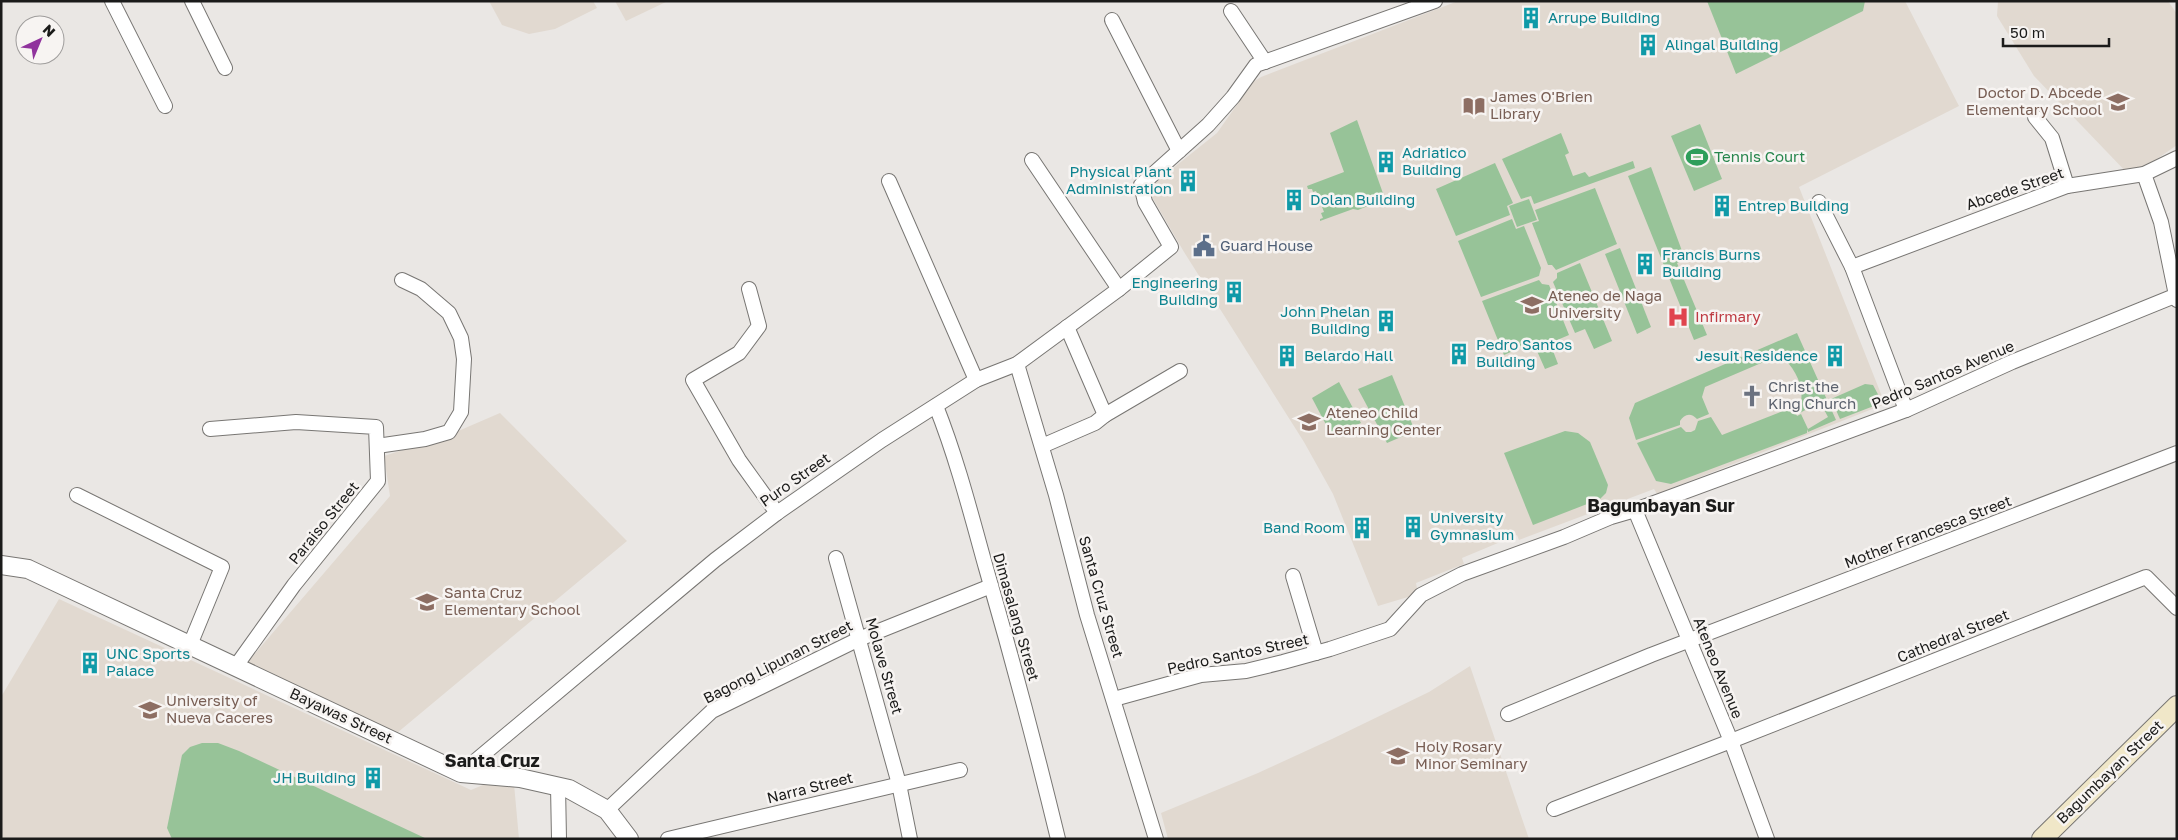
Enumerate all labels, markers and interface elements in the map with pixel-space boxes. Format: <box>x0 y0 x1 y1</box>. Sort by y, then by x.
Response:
building icon: Arrupe Building <box>1518 5 1544 31</box>
place label: Arrupe Building <box>1548 8 1660 26</box>
north arrow <box>15 15 65 65</box>
scale bar <box>2003 15 2109 47</box>
text: N <box>40 20 59 40</box>
text: 50 m <box>2010 23 2045 41</box>
building icon: Alingal Building <box>1635 32 1661 58</box>
place label: Alingal Building <box>1665 35 1779 53</box>
place label: Doctor D. Abcede Elementary School <box>1966 83 2102 118</box>
place label: James O'Brien Library <box>1490 87 1593 122</box>
school or university icon: Doctor D. Abcede Elementary School <box>2105 89 2131 115</box>
library icon: James O'Brien Library <box>1461 93 1487 119</box>
place label: Adriatico Building <box>1402 143 1467 178</box>
sports icon: Tennis Court <box>1684 144 1710 170</box>
place label: Tennis Court <box>1714 147 1805 165</box>
building icon: Adriatico Building <box>1373 149 1399 175</box>
place label: Physical Plant Administration <box>1066 162 1172 197</box>
street label: Abcede Street <box>1963 163 2066 213</box>
building icon: Physical Plant Administration <box>1175 168 1201 194</box>
building icon: Dolan Building <box>1281 187 1307 213</box>
place label: Dolan Building <box>1310 190 1415 208</box>
building icon: Entrep Building <box>1709 193 1735 219</box>
place label: Entrep Building <box>1738 196 1849 214</box>
public building icon: Guard House <box>1191 233 1217 259</box>
place label: Guard House <box>1220 236 1313 254</box>
place label: Francis Burns Building <box>1662 245 1760 280</box>
building icon: Francis Burns Building <box>1632 251 1658 277</box>
place label: Engineering Building <box>1131 273 1218 308</box>
building icon: Engineering Building <box>1221 279 1247 305</box>
place label: Ateneo de Naga University <box>1548 286 1662 321</box>
school or university icon: Ateneo de Naga University <box>1519 292 1545 318</box>
place label: John Phelan Building <box>1280 302 1370 337</box>
hospital icon: Infirmary <box>1665 304 1691 330</box>
place label: Infirmary <box>1695 307 1761 325</box>
building icon: John Phelan Building <box>1373 308 1399 334</box>
place label: Pedro Santos Building <box>1476 335 1572 370</box>
street label: Pedro Santos Avenue <box>1869 336 2017 412</box>
building icon: Pedro Santos Building <box>1446 341 1472 367</box>
building icon: Belardo Hall <box>1274 343 1300 369</box>
building icon: Jesuit Residence <box>1822 343 1848 369</box>
place label: Belardo Hall <box>1304 346 1393 364</box>
place label: Jesuit Residence <box>1695 346 1818 364</box>
place label: Christ the King Church <box>1768 377 1856 412</box>
church icon: Christ the King Church <box>1739 383 1765 409</box>
place label: Ateneo Child Learning Center <box>1326 403 1442 438</box>
school or university icon: Ateneo Child Learning Center <box>1296 409 1322 435</box>
street label: Puro Street <box>756 448 833 510</box>
street label: Paraiso Street <box>284 477 362 567</box>
street label: Mother Francesca Street <box>1842 491 2014 571</box>
district label: Bagumbayan Sur <box>1587 494 1735 516</box>
place label: University Gymnasium <box>1430 508 1514 543</box>
building icon: University Gymnasium <box>1400 514 1426 540</box>
building icon: Band Room <box>1349 515 1375 541</box>
place label: Band Room <box>1263 518 1345 536</box>
street label: Santa Cruz Street <box>1076 534 1128 660</box>
street label: Dimasalang Street <box>990 551 1044 683</box>
place label: Santa Cruz Elementary School <box>444 583 580 618</box>
school or university icon: Santa Cruz Elementary School <box>414 589 440 615</box>
street label: Cathedral Street <box>1894 604 2011 666</box>
street label: Ateneo Avenue <box>1690 614 1748 721</box>
street label: Molave Street <box>863 615 907 716</box>
street label: Bagong Lipunan Street <box>700 616 855 707</box>
street label: Pedro Santos Street <box>1165 629 1310 677</box>
place label: UNC Sports Palace <box>106 644 190 679</box>
building icon: UNC Sports Palace <box>77 650 103 676</box>
street label: Bayawas Street <box>287 683 395 747</box>
place label: University of Nueva Caceres <box>166 691 273 726</box>
school or university icon: University of Nueva Caceres <box>137 697 163 723</box>
street label: Bagumbayan Street <box>2052 716 2166 827</box>
place label: Holy Rosary Minor Seminary <box>1415 737 1528 772</box>
school or university icon: Holy Rosary Minor Seminary <box>1385 743 1411 769</box>
district label: Santa Cruz <box>444 749 540 771</box>
building icon: JH Building <box>360 765 386 791</box>
place label: JH Building <box>273 768 356 786</box>
street label: Narra Street <box>765 768 855 806</box>

